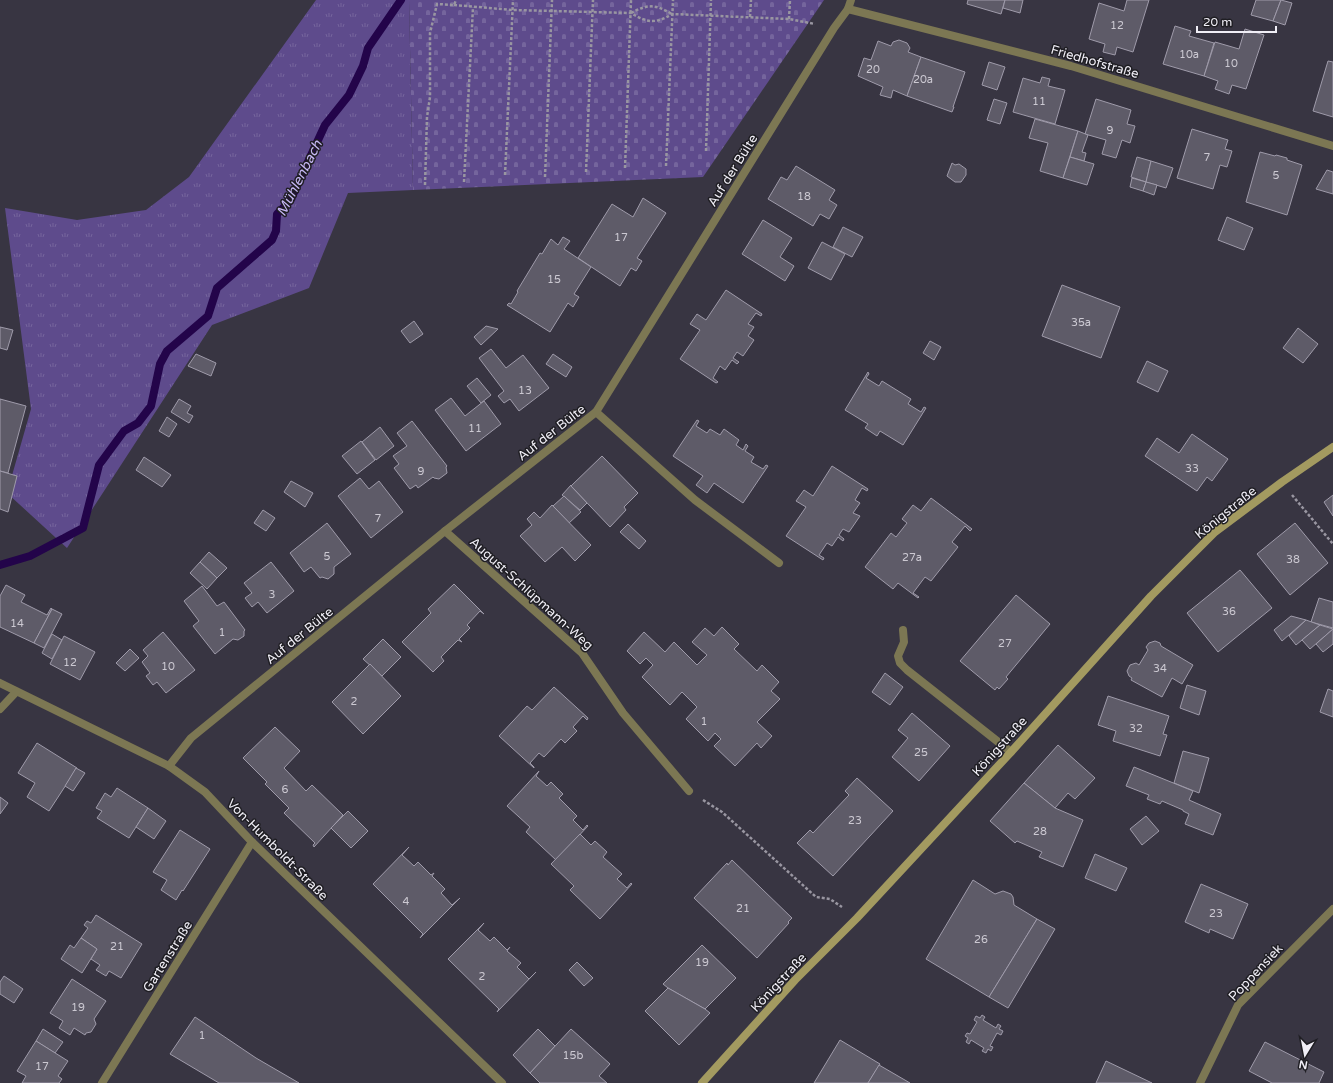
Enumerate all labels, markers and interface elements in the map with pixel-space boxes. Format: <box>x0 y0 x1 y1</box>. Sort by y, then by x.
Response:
scale bar <box>1197 8 1276 34</box>
text: 20 m <box>1203 15 1232 29</box>
house number: 12 <box>1110 19 1124 32</box>
street label: Friedhofstraße <box>1049 42 1141 82</box>
house number: 10a <box>1179 48 1199 61</box>
house number: 10 <box>1224 57 1238 70</box>
house number: 20 <box>866 63 880 76</box>
house number: 20a <box>913 73 933 86</box>
house number: 11 <box>1032 95 1046 108</box>
house number: 9 <box>1107 124 1114 137</box>
street label: Auf der Bülte <box>704 132 761 210</box>
water label: Mühlenbach <box>273 137 326 219</box>
house number: 7 <box>1204 151 1211 164</box>
house number: 5 <box>1273 169 1280 182</box>
house number: 18 <box>797 190 811 203</box>
house number: 17 <box>614 231 628 244</box>
house number: 15 <box>547 273 561 286</box>
house number: 35a <box>1071 316 1091 329</box>
house number: 13 <box>518 384 532 397</box>
street label: Auf der Bülte <box>514 401 589 464</box>
house number: 11 <box>468 422 482 435</box>
house number: 33 <box>1185 462 1199 475</box>
house number: 9 <box>418 465 425 478</box>
street label: Königstraße <box>1192 483 1260 542</box>
house number: 7 <box>375 512 382 525</box>
street label: August-Schlüpmann-Weg <box>466 534 596 653</box>
house number: 5 <box>324 550 331 563</box>
house number: 27a <box>902 551 922 564</box>
house number: 38 <box>1286 553 1300 566</box>
house number: 3 <box>269 588 276 601</box>
street label: Auf der Bülte <box>263 604 337 668</box>
house number: 36 <box>1222 605 1236 618</box>
house number: 14 <box>10 617 24 630</box>
house number: 1 <box>219 626 225 639</box>
house number: 27 <box>998 637 1012 650</box>
house number: 12 <box>63 656 77 669</box>
house number: 10 <box>161 660 175 673</box>
house number: 34 <box>1153 662 1167 675</box>
house number: 2 <box>351 695 358 708</box>
street label: Königstraße <box>969 714 1031 780</box>
house number: 1 <box>701 715 707 728</box>
house number: 32 <box>1129 722 1143 735</box>
house number: 25 <box>914 746 928 759</box>
house number: 6 <box>282 783 289 796</box>
street label: Von-Humboldt-Straße <box>223 796 331 904</box>
house number: 23 <box>848 814 862 827</box>
house number: 28 <box>1033 825 1047 838</box>
house number: 4 <box>403 895 410 908</box>
house number: 21 <box>736 902 750 915</box>
house number: 23 <box>1209 907 1223 920</box>
street label: Gartenstraße <box>140 918 196 995</box>
house number: 26 <box>974 933 988 946</box>
house number: 21 <box>110 940 124 953</box>
street label: Poppensiek <box>1225 941 1286 1004</box>
street label: Königstraße <box>747 950 810 1015</box>
house number: 19 <box>695 956 709 969</box>
house number: 2 <box>479 970 486 983</box>
house number: 19 <box>71 1001 85 1014</box>
house number: 1 <box>199 1029 205 1042</box>
north arrow <box>1285 1035 1325 1075</box>
house number: 15b <box>563 1049 583 1062</box>
text: N <box>1298 1057 1309 1072</box>
house number: 17 <box>35 1060 49 1073</box>

